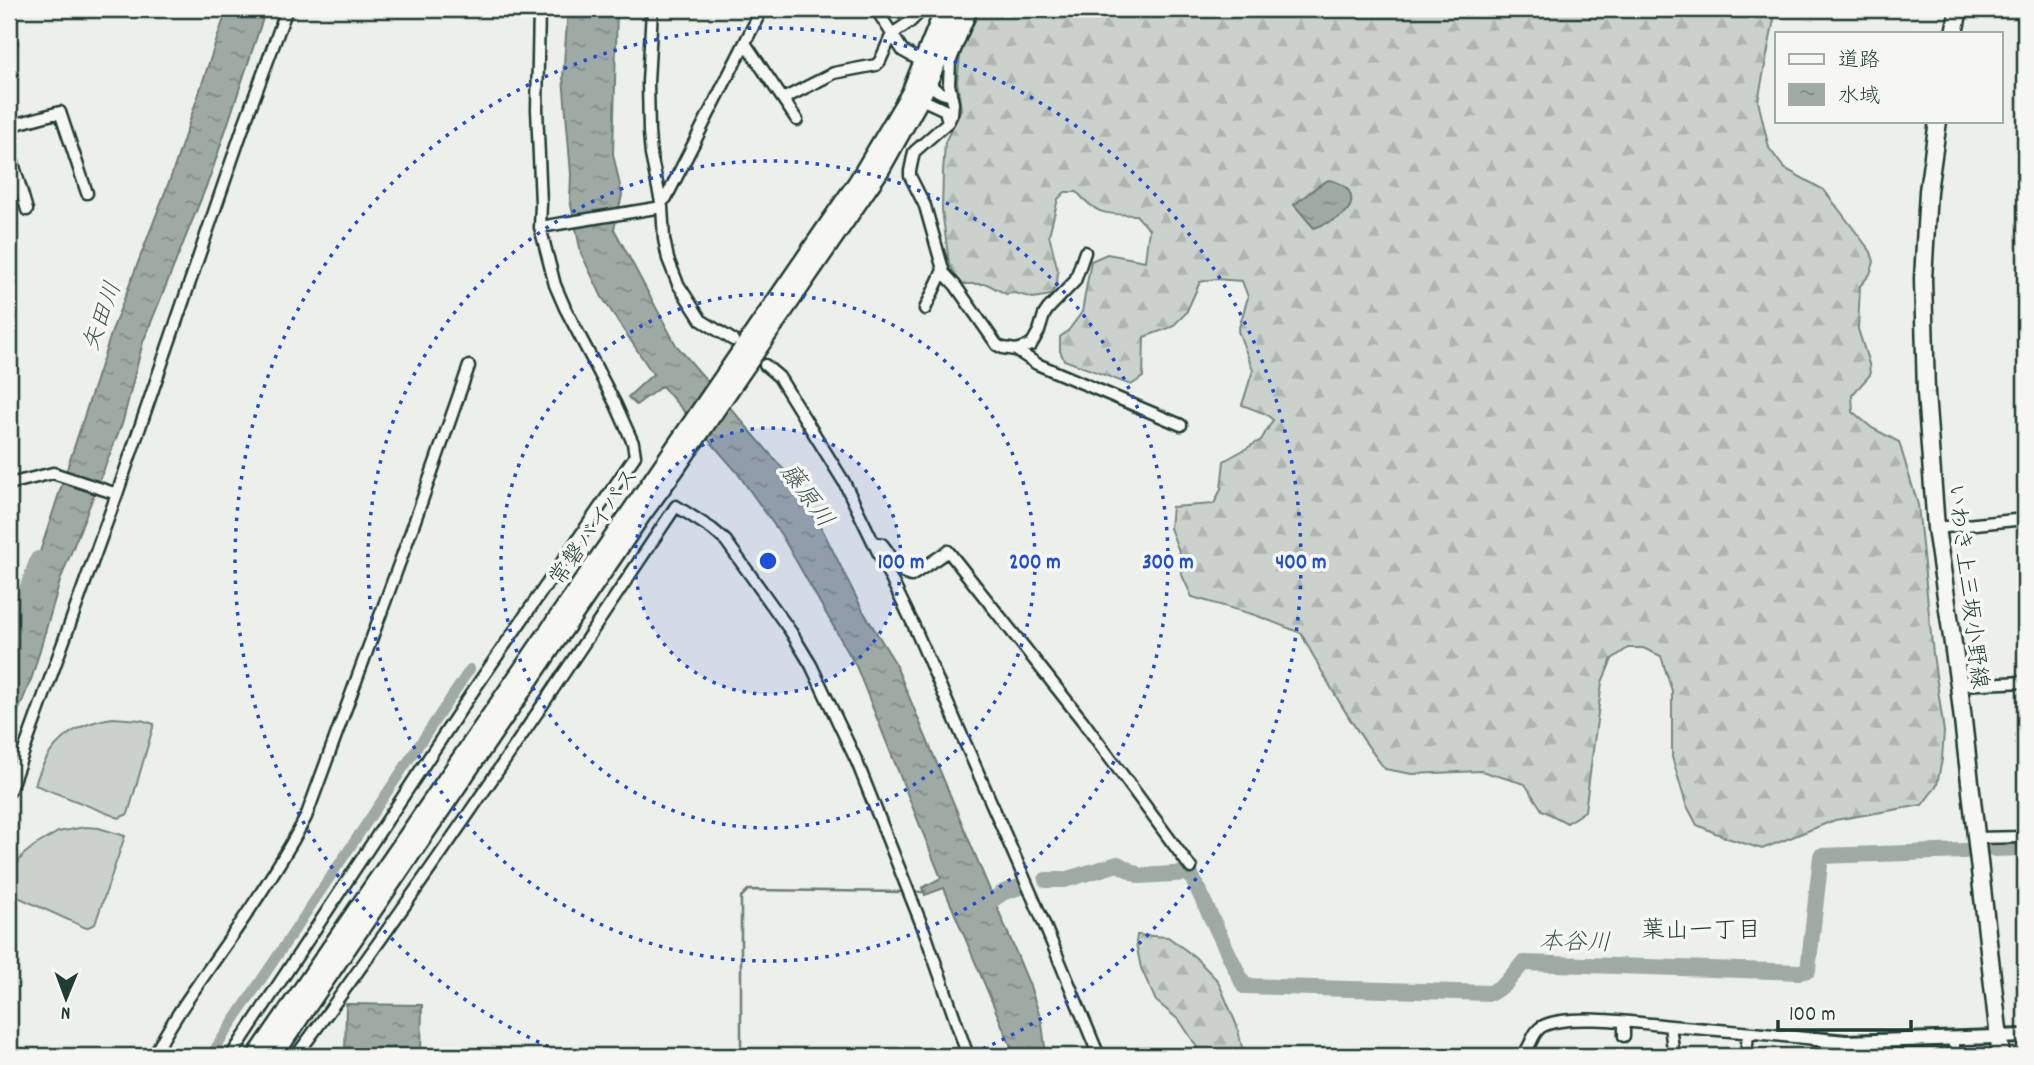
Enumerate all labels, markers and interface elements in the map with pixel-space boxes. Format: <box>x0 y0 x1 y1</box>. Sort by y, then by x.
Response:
legend <box>1775 32 2002 122</box>
text: 道路 <box>1838 47 1880 77</box>
text: 水域 <box>1838 83 1880 113</box>
water label: 矢田川 <box>76 277 132 357</box>
water label: 藤原川 <box>771 458 840 536</box>
street label: 常磐バイパス <box>543 462 649 594</box>
street label: いわき上三坂小野線 <box>1937 482 1995 691</box>
centre of rings <box>756 549 780 573</box>
text: 100 m <box>878 549 924 579</box>
text: 200 m <box>1009 549 1061 579</box>
text: 300 m <box>1142 549 1194 579</box>
text: 400 m <box>1276 549 1326 579</box>
district label: 葉山一丁目 <box>1641 915 1761 949</box>
water label: 本谷川 <box>1539 926 1611 962</box>
north arrow <box>32 964 102 1034</box>
scale bar <box>1778 988 1912 1032</box>
text: N <box>61 998 71 1025</box>
text: 100 m <box>1789 1001 1836 1031</box>

